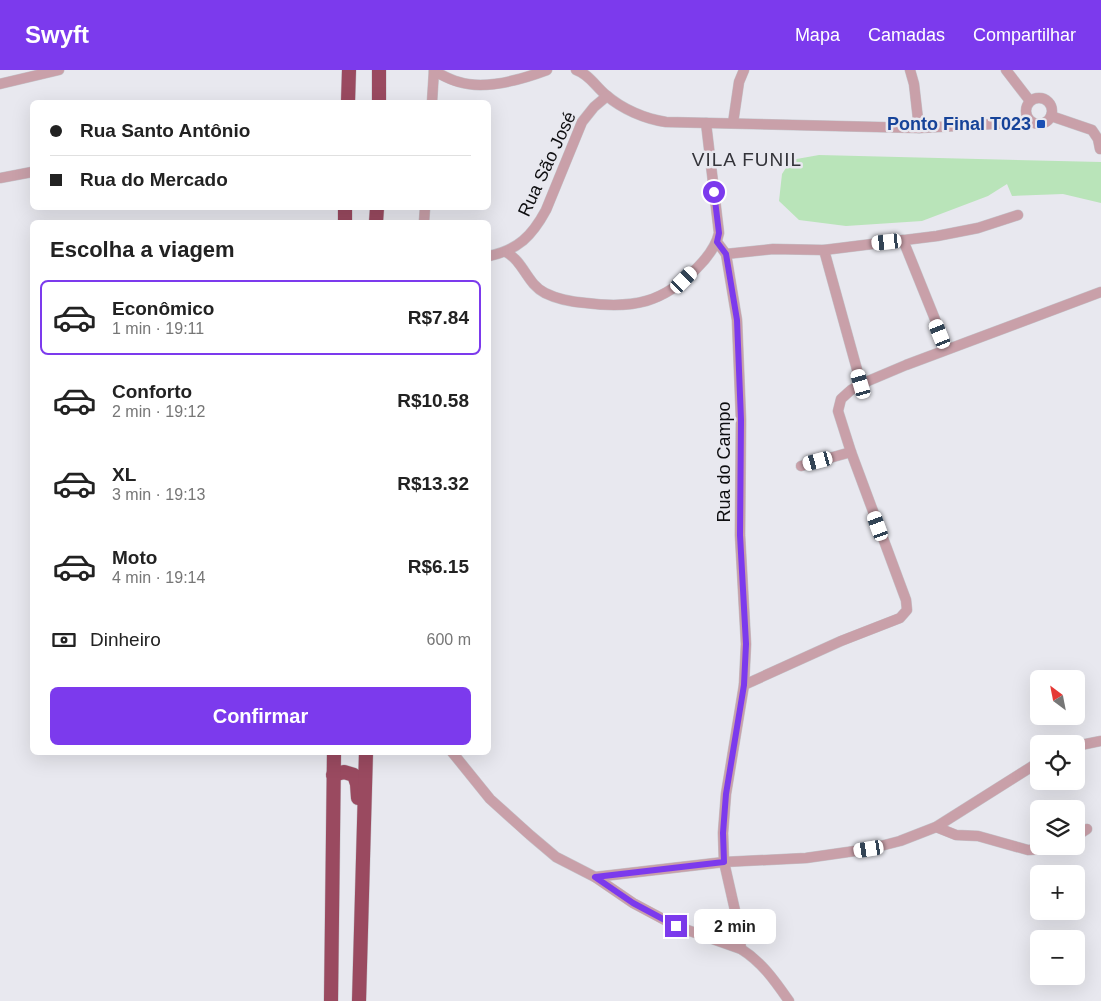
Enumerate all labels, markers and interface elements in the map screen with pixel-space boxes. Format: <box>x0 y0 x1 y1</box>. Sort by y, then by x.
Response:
text: Swyft <box>25 21 89 48</box>
text: Mapa <box>795 25 840 45</box>
text: Camadas <box>868 25 945 45</box>
text: Compartilhar <box>973 25 1076 45</box>
street label: Rua São José <box>514 109 580 219</box>
place label: Ponto Final T023 <box>887 114 1031 134</box>
marker: Ponto Final T023 <box>1035 118 1047 130</box>
text: Rua Santo Antônio <box>80 120 250 141</box>
district label: VILA FUNIL <box>692 149 802 170</box>
text: Rua do Mercado <box>80 169 228 190</box>
route start <box>703 181 725 203</box>
car <box>871 233 902 251</box>
text: Escolha a viagem <box>50 237 235 262</box>
car <box>668 264 699 296</box>
icon: car <box>52 295 97 340</box>
text: Econômico <box>112 298 214 319</box>
text: R$7.84 <box>408 307 469 328</box>
car <box>927 317 952 351</box>
text: 1 min · 19:11 <box>112 320 204 337</box>
car <box>849 368 872 400</box>
icon: car <box>52 378 97 423</box>
text: Conforto <box>112 381 192 402</box>
text: R$10.58 <box>397 390 469 411</box>
street label: Rua do Campo <box>714 401 734 523</box>
text: 2 min · 19:12 <box>112 403 205 420</box>
car <box>801 450 834 472</box>
icon: car <box>52 461 97 506</box>
text: XL <box>112 464 136 485</box>
text: R$13.32 <box>397 473 469 494</box>
text: 3 min · 19:13 <box>112 486 205 503</box>
car <box>865 509 890 543</box>
icon: car <box>52 544 97 589</box>
text: Moto <box>112 547 157 568</box>
text: R$6.15 <box>408 556 469 577</box>
text: 4 min · 19:14 <box>112 569 205 586</box>
icon: cash <box>50 626 78 654</box>
text: Dinheiro <box>90 629 161 650</box>
text: 600 m <box>427 631 471 648</box>
north arrow <box>1030 670 1085 725</box>
map controls <box>1030 670 1085 985</box>
button: Confirmar <box>50 687 471 745</box>
button: locate <box>1030 735 1085 790</box>
button: layers <box>1030 800 1085 855</box>
car <box>853 839 884 859</box>
button: + <box>1030 865 1085 920</box>
callout: 2 min <box>694 908 776 944</box>
route end <box>665 915 687 937</box>
text: 2 min <box>714 918 756 935</box>
button: − <box>1030 930 1085 985</box>

